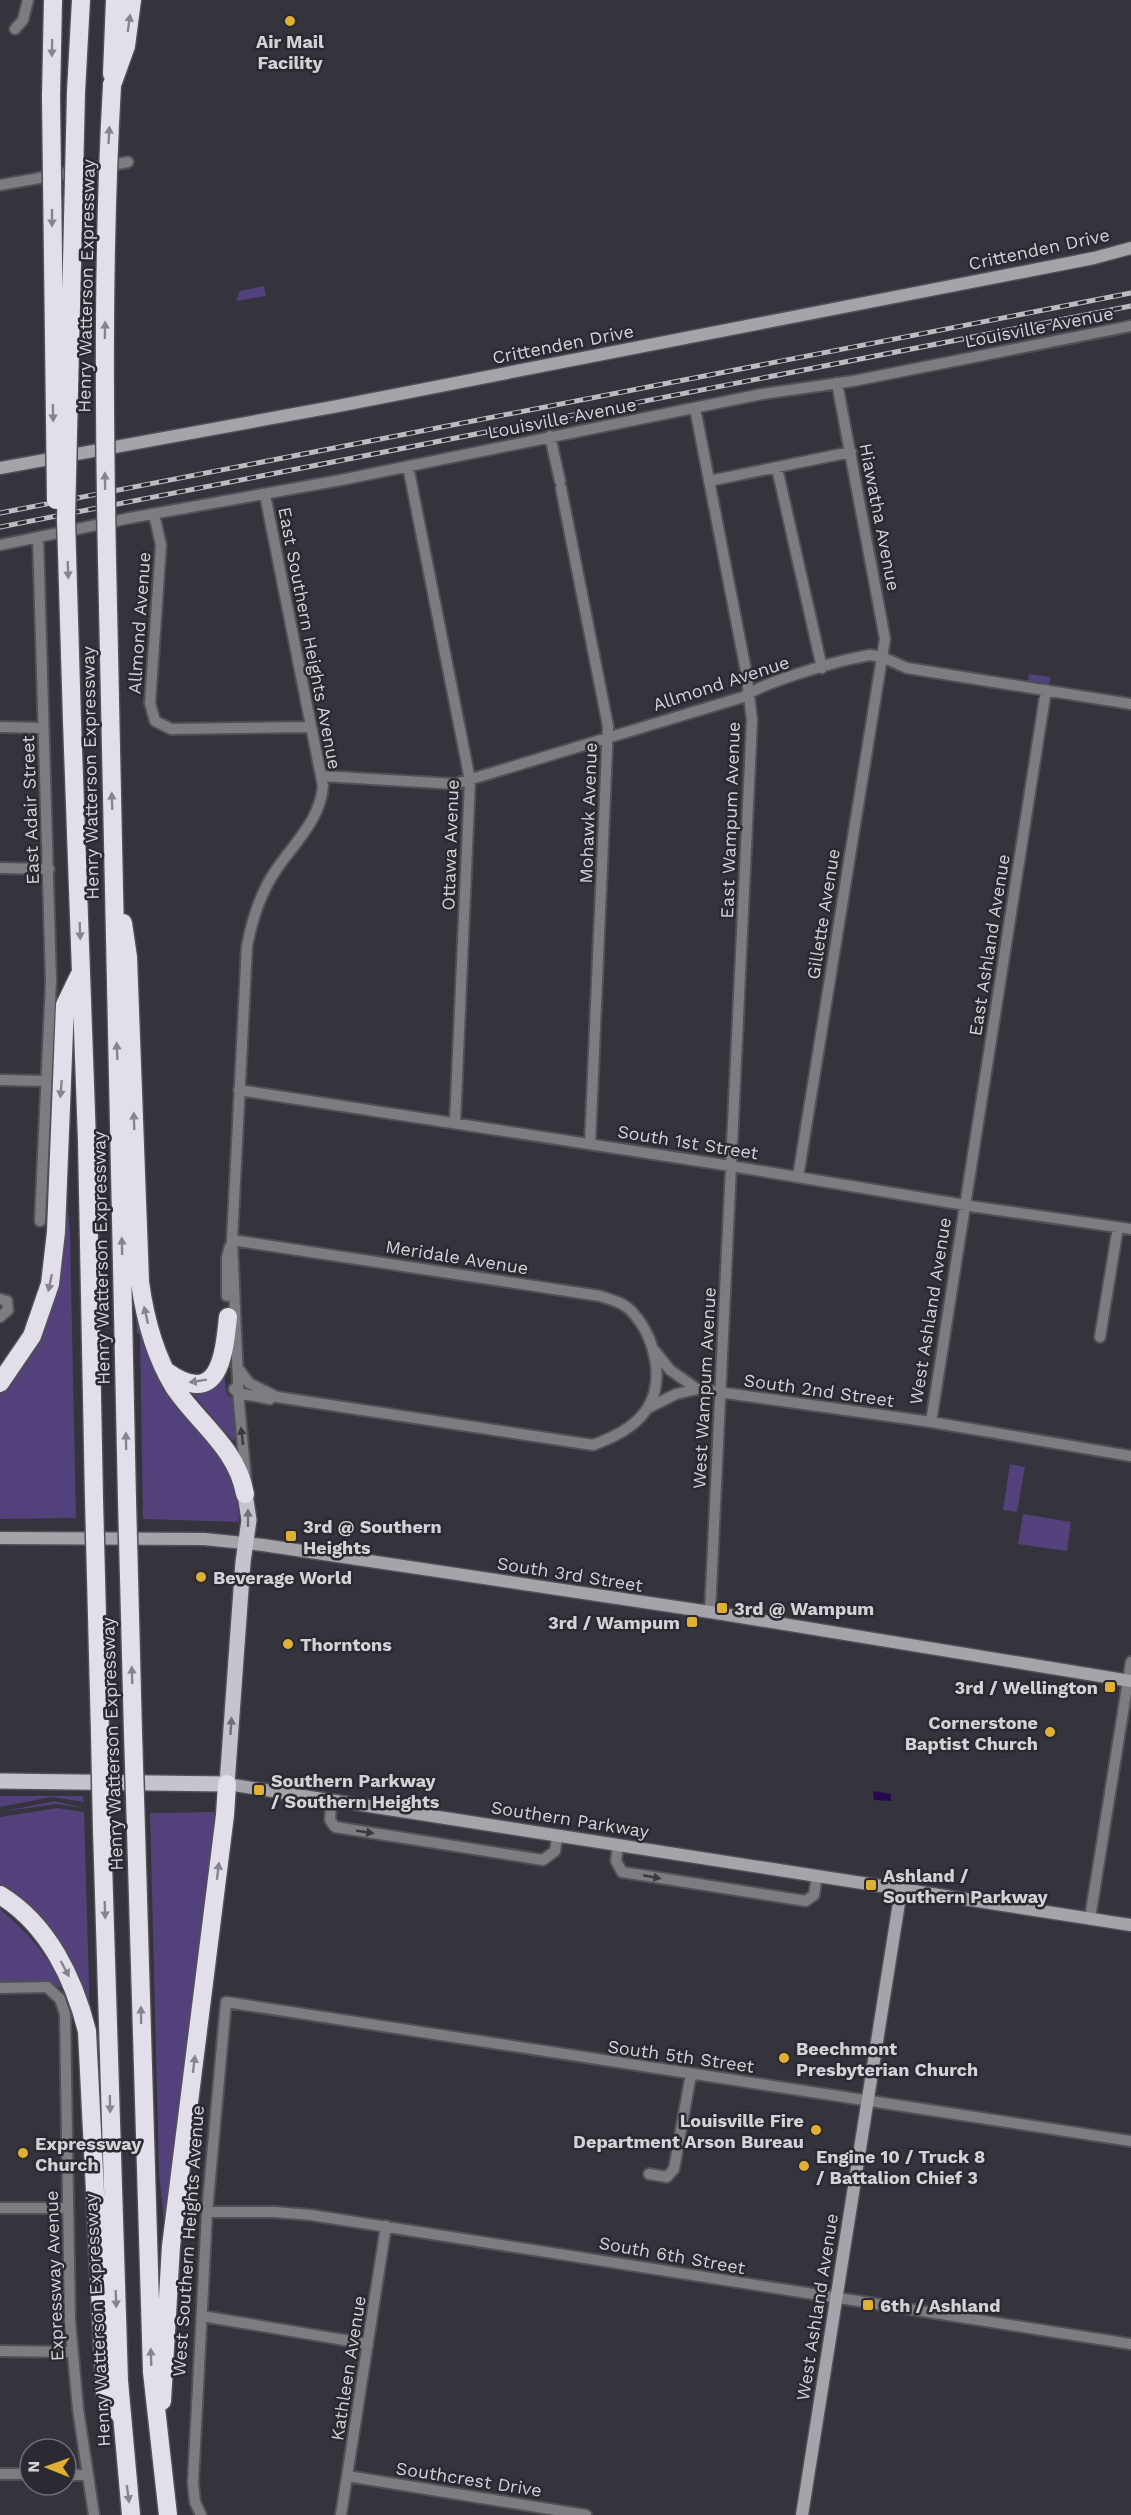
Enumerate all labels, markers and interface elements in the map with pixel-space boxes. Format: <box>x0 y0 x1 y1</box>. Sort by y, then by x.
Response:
one-way arrow <box>125 13 134 32</box>
marker: Air Mail Facility <box>283 14 297 28</box>
place label: Air Mail Facility <box>256 31 324 73</box>
one-way arrow <box>47 39 57 58</box>
one-way arrow <box>105 125 114 144</box>
street label: Henry Watterson Expressway <box>73 158 99 413</box>
one-way arrow <box>47 209 57 228</box>
street label: Crittenden Drive <box>967 224 1111 274</box>
street label: Louisville Avenue <box>963 302 1115 352</box>
one-way arrow <box>100 320 110 339</box>
street label: Crittenden Drive <box>490 320 636 368</box>
street label: Louisville Avenue <box>486 393 638 443</box>
one-way arrow <box>48 404 58 423</box>
street label: Hiawatha Avenue <box>855 441 905 593</box>
one-way arrow <box>101 471 110 490</box>
street label: East Southern Heights Avenue <box>274 505 346 771</box>
street label: Allmond Avenue <box>124 551 154 695</box>
one-way arrow <box>63 560 72 579</box>
street label: Henry Watterson Expressway <box>77 645 103 900</box>
street label: Allmond Avenue <box>650 651 792 715</box>
street label: East Wampum Avenue <box>716 721 744 919</box>
street label: East Adair Street <box>17 735 43 885</box>
street label: Mohawk Avenue <box>575 742 601 884</box>
street label: Ottawa Avenue <box>437 779 463 911</box>
one-way arrow <box>107 792 117 811</box>
street label: Gillette Avenue <box>802 847 844 981</box>
street label: East Ashland Avenue <box>964 853 1014 1037</box>
one-way arrow <box>75 921 84 940</box>
one-way arrow <box>112 1042 121 1061</box>
one-way arrow <box>56 1079 66 1098</box>
one-way arrow <box>129 1111 138 1130</box>
street label: South 1st Street <box>616 1121 760 1164</box>
street label: Henry Watterson Expressway <box>88 1130 114 1385</box>
street label: West Ashland Avenue <box>905 1216 955 1406</box>
street label: Meridale Avenue <box>384 1235 530 1279</box>
one-way arrow <box>117 1237 127 1256</box>
one-way arrow <box>45 1274 54 1293</box>
street label: West Wampum Avenue <box>688 1286 720 1490</box>
one-way arrow <box>140 1306 150 1324</box>
street label: South 2nd Street <box>743 1369 896 1411</box>
one-way arrow <box>189 1376 208 1385</box>
one-way arrow <box>237 1426 247 1445</box>
one-way arrow <box>121 1432 131 1451</box>
one-way arrow <box>243 1509 253 1528</box>
place label: 3rd @ Southern Heights <box>303 1516 442 1558</box>
marker: 3rd @ Southern Heights <box>284 1529 298 1543</box>
street label: South 3rd Street <box>496 1552 645 1596</box>
place label: Beverage World <box>213 1567 352 1588</box>
marker: Beverage World <box>194 1570 208 1584</box>
place label: 3rd @ Wampum <box>734 1598 874 1619</box>
marker: 3rd @ Wampum <box>715 1601 729 1615</box>
place label: 3rd / Wampum <box>548 1612 680 1633</box>
marker: 3rd / Wampum <box>685 1615 699 1629</box>
street label: Henry Watterson Expressway <box>97 1616 127 1871</box>
place label: Thorntons <box>300 1634 392 1655</box>
marker: Thorntons <box>281 1637 295 1651</box>
one-way arrow <box>127 1665 136 1684</box>
place label: 3rd / Wellington <box>955 1677 1098 1698</box>
marker: 3rd / Wellington <box>1103 1680 1117 1694</box>
place label: Cornerstone Baptist Church <box>905 1712 1038 1754</box>
one-way arrow <box>226 1716 236 1735</box>
marker: Cornerstone Baptist Church <box>1043 1725 1057 1739</box>
place label: Southern Parkway / Southern Heights <box>271 1770 440 1812</box>
marker: Southern Parkway / Southern Heights <box>252 1783 266 1797</box>
street label: Southern Parkway <box>490 1796 651 1842</box>
one-way arrow <box>356 1828 375 1837</box>
one-way arrow <box>214 1861 223 1880</box>
place label: Ashland / Southern Parkway <box>883 1865 1049 1907</box>
one-way arrow <box>642 1873 661 1882</box>
marker: Ashland / Southern Parkway <box>864 1878 878 1892</box>
one-way arrow <box>100 1900 110 1919</box>
one-way arrow <box>61 1961 70 1978</box>
one-way arrow <box>136 2006 146 2025</box>
street label: South 5th Street <box>606 2035 756 2077</box>
place label: Beechmont Presbyterian Church <box>796 2038 978 2080</box>
marker: Beechmont Presbyterian Church <box>777 2051 791 2065</box>
one-way arrow <box>189 2055 199 2074</box>
one-way arrow <box>105 2095 114 2114</box>
street label: West Southern Heights Avenue <box>168 2104 208 2378</box>
place label: Louisville Fire Department Arson Bureau <box>573 2110 804 2152</box>
marker: Louisville Fire Department Arson Bureau <box>809 2123 823 2137</box>
place label: Expressway Church <box>35 2133 142 2175</box>
marker: Expressway Church <box>16 2146 30 2160</box>
place label: Engine 10 / Truck 8 / Battalion Chief 3 <box>816 2146 985 2188</box>
marker: Engine 10 / Truck 8 / Battalion Chief 3 <box>797 2159 811 2173</box>
street label: Expressway Avenue <box>41 2190 67 2362</box>
street label: Henry Watterson Expressway <box>80 2192 114 2447</box>
street label: West Ashland Avenue <box>792 2212 842 2402</box>
street label: South 6th Street <box>597 2232 747 2278</box>
one-way arrow <box>111 2290 121 2309</box>
street label: Kathleen Avenue <box>326 2294 370 2442</box>
place label: 6th / Ashland <box>880 2295 1000 2316</box>
marker: 6th / Ashland <box>861 2298 875 2312</box>
one-way arrow <box>146 2347 155 2366</box>
north arrow <box>18 2437 78 2497</box>
street label: Southcrest Drive <box>394 2457 544 2501</box>
text: N <box>24 2461 43 2473</box>
one-way arrow <box>123 2485 133 2504</box>

